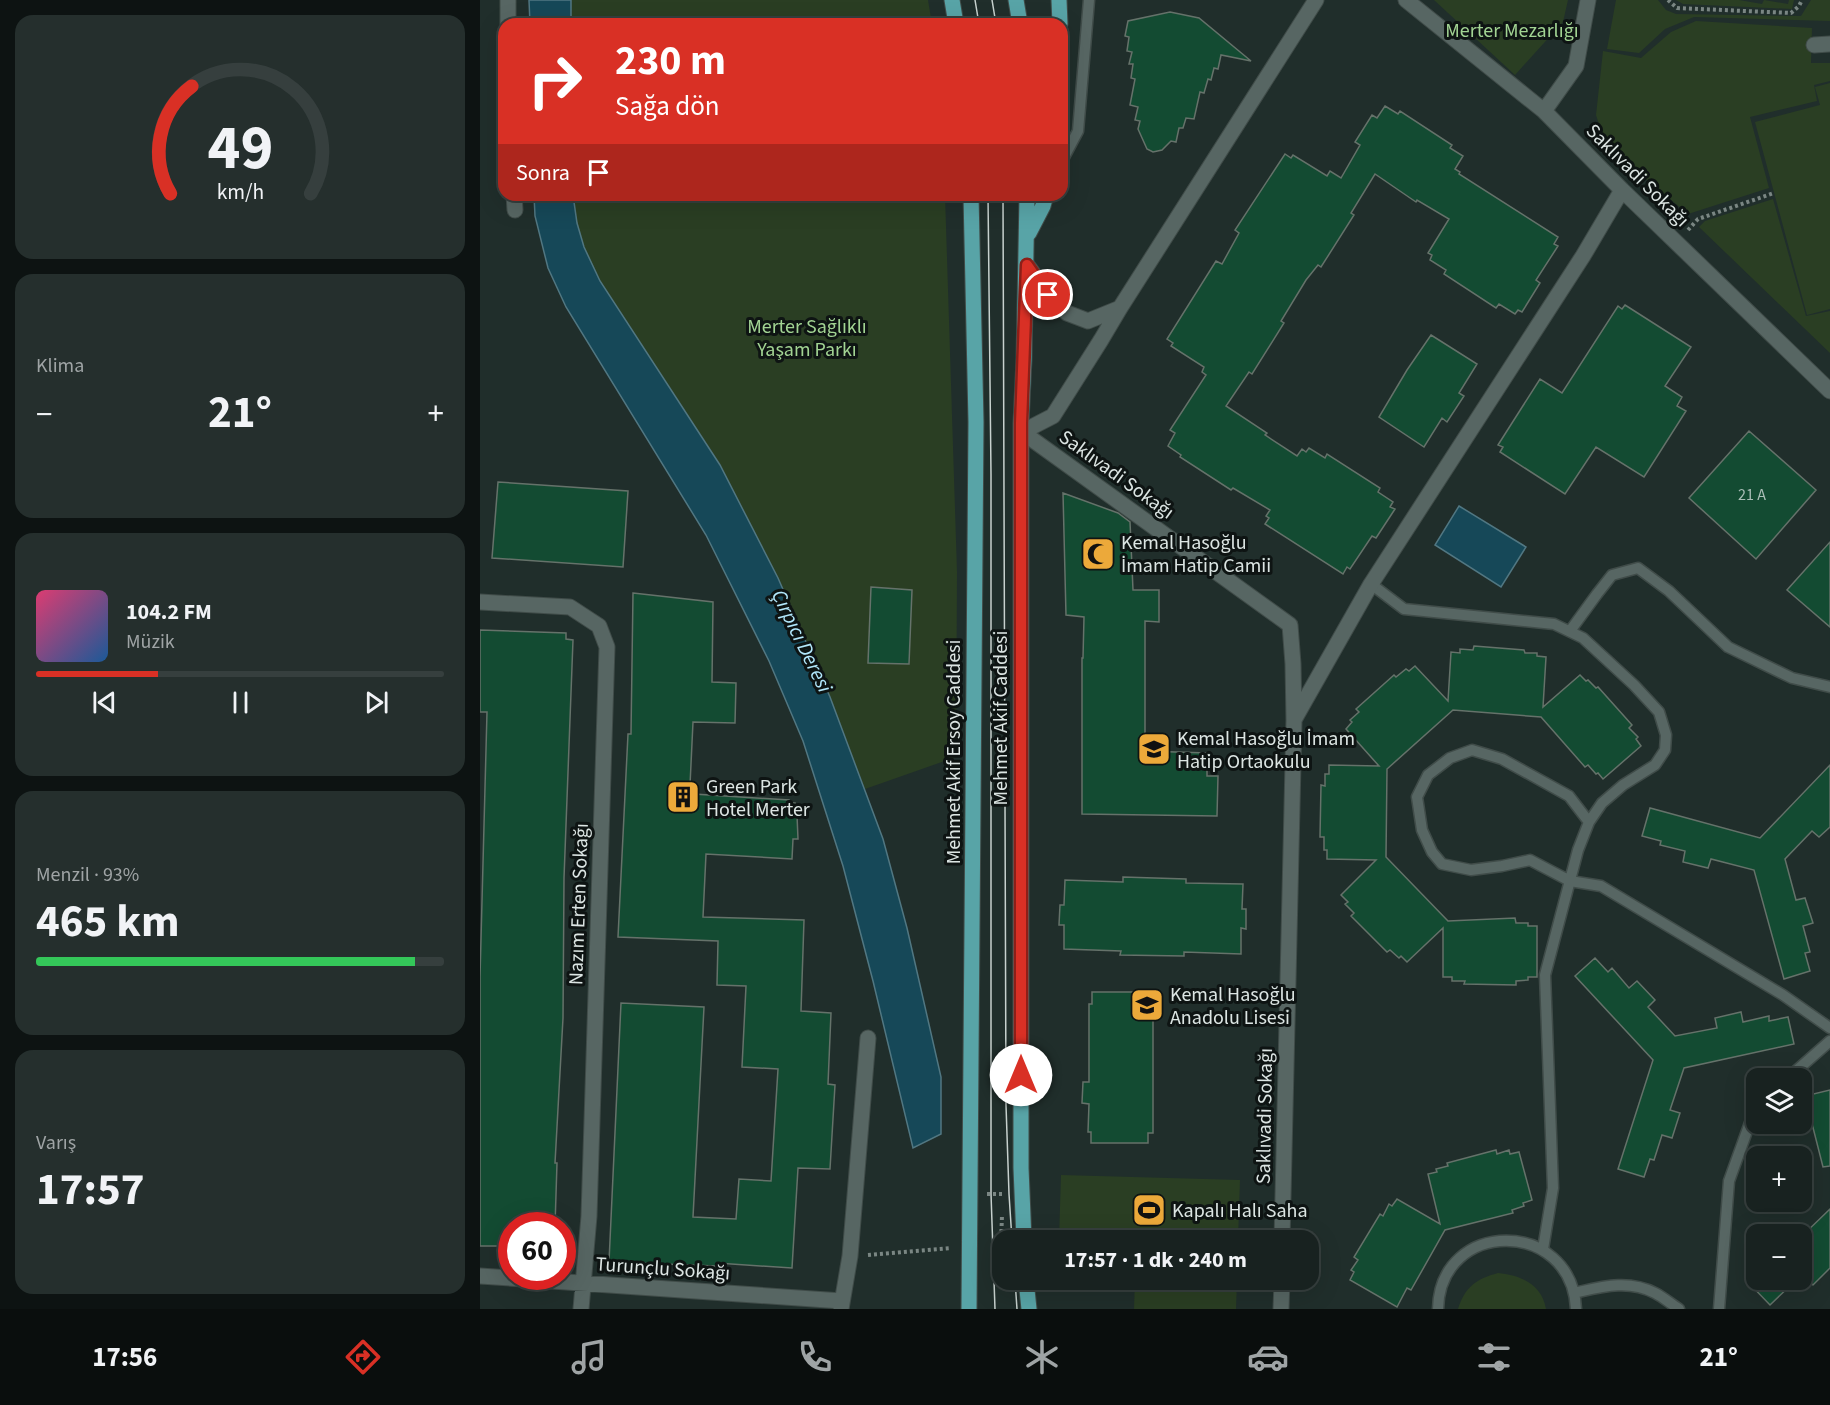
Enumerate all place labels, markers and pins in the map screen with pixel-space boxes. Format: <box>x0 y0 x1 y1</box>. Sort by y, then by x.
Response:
pin <box>1022 269 1073 320</box>
place label: Kemal Hasoğlu İmam Hatip Camii <box>1121 529 1271 580</box>
mosque icon: Kemal Hasoğlu İmam Hatip Camii <box>1080 536 1116 572</box>
place label: Kemal Hasoğlu İmam Hatip Ortaokulu <box>1177 725 1355 776</box>
school or university icon: Kemal Hasoğlu İmam Hatip Ortaokulu <box>1136 731 1172 767</box>
place label: Green Park Hotel Merter <box>706 773 810 824</box>
building icon: Green Park Hotel Merter <box>665 779 701 815</box>
place label: Kemal Hasoğlu Anadolu Lisesi <box>1170 981 1296 1032</box>
school or university icon: Kemal Hasoğlu Anadolu Lisesi <box>1129 987 1165 1023</box>
sports icon: Kapalı Halı Saha <box>1131 1192 1167 1228</box>
place label: Kapalı Halı Saha <box>1172 1197 1307 1225</box>

